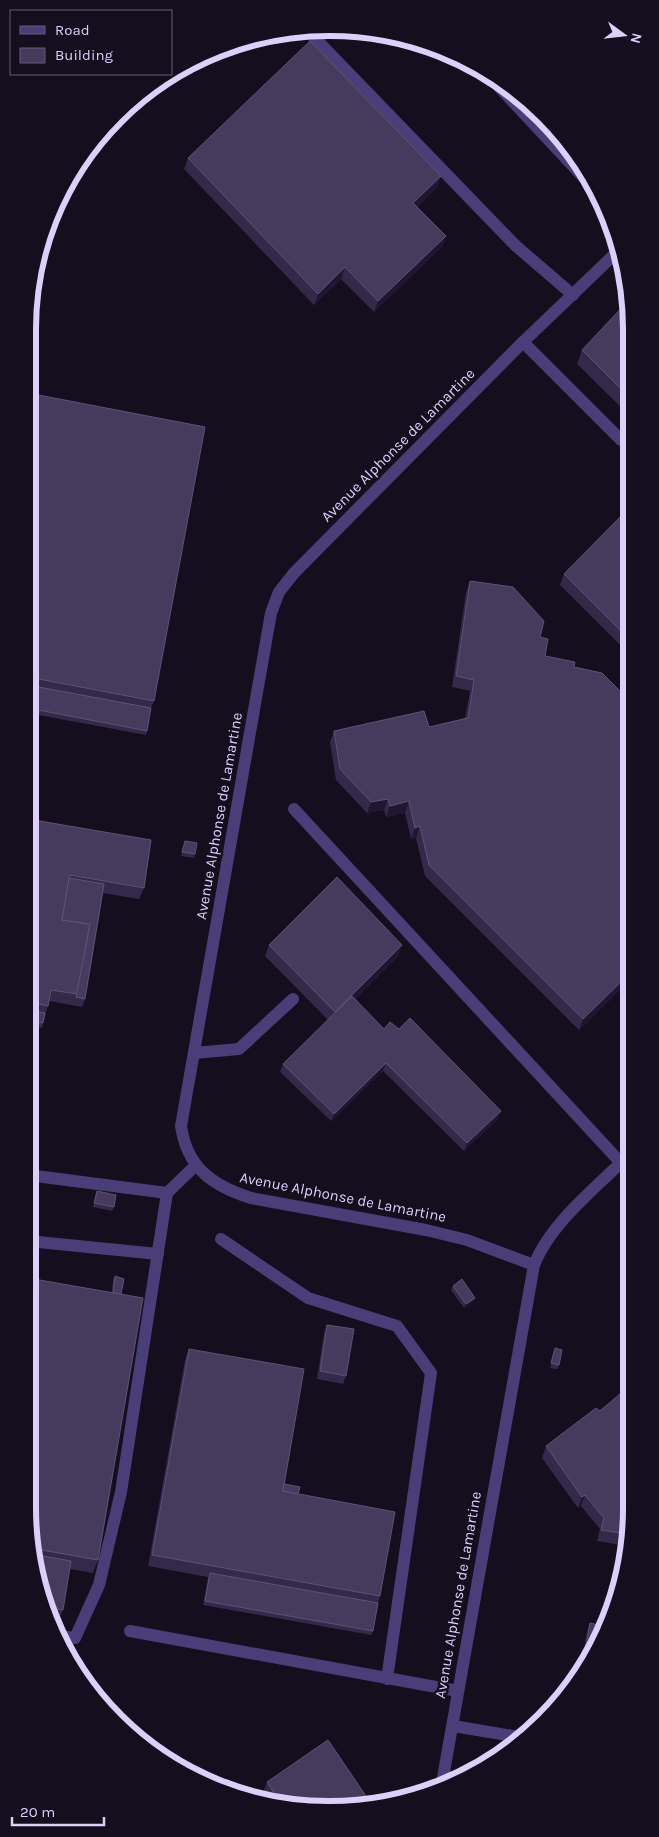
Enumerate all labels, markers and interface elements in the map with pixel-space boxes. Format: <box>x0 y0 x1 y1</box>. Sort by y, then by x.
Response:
legend <box>10 10 172 75</box>
north arrow <box>599 10 649 60</box>
text: Road <box>55 21 90 39</box>
text: N <box>627 31 646 45</box>
text: Building <box>55 46 113 64</box>
street label: Avenue Alphonse de Lamartine <box>317 364 479 526</box>
street label: Avenue Alphonse de Lamartine <box>192 711 246 921</box>
street label: Avenue Alphonse de Lamartine <box>238 1168 448 1226</box>
street label: Avenue Alphonse de Lamartine <box>431 1490 485 1700</box>
scale bar <box>12 1794 105 1826</box>
text: 20 m <box>20 1803 55 1821</box>

